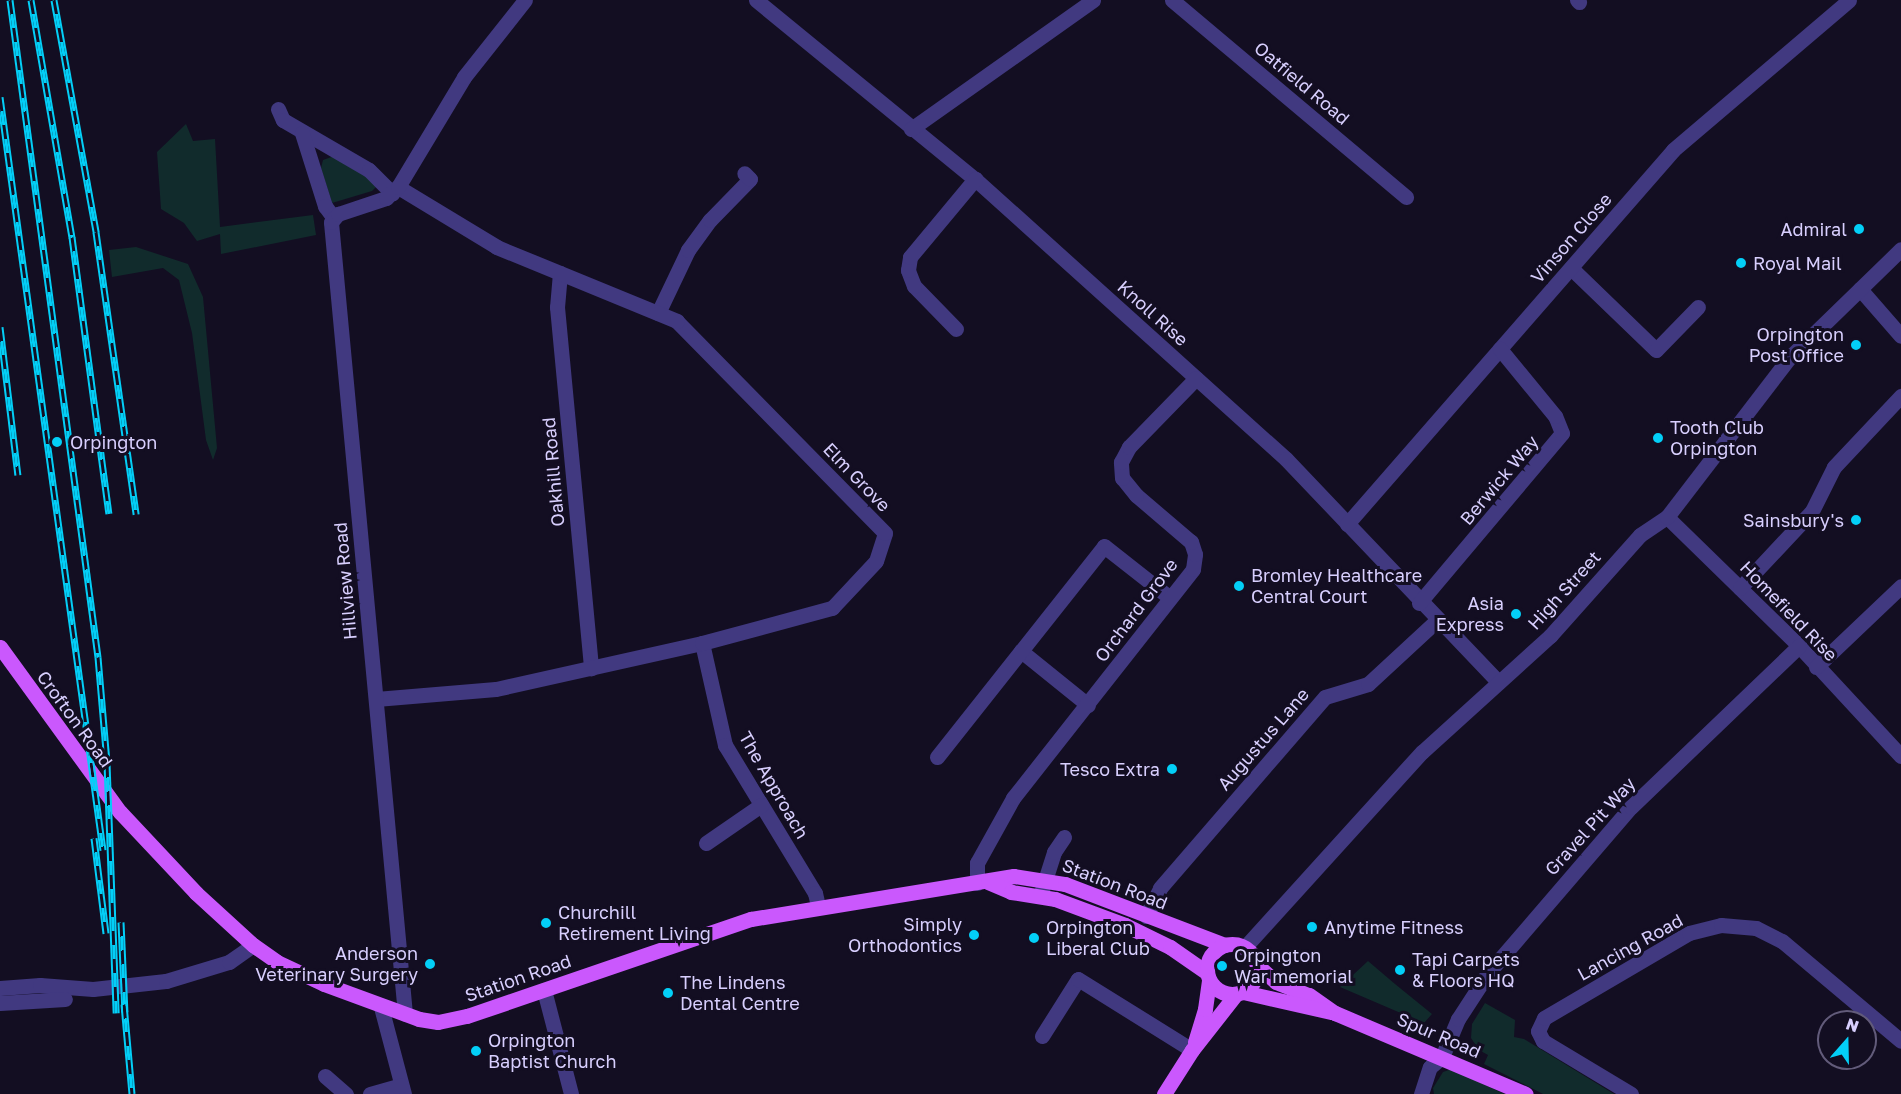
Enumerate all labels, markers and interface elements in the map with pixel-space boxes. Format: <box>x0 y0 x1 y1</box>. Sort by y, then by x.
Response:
street label: Oatfield Road <box>1250 37 1354 129</box>
street label: Vinson Close <box>1526 188 1616 288</box>
place label: Admiral <box>1781 218 1847 240</box>
marker: Admiral <box>1852 222 1866 236</box>
place label: Royal Mail <box>1753 252 1842 274</box>
marker: Royal Mail <box>1734 256 1748 270</box>
street label: Knoll Rise <box>1113 276 1193 350</box>
place label: Orpington Post Office <box>1749 324 1844 366</box>
marker: Orpington Post Office <box>1849 338 1863 352</box>
street label: Oakhill Road <box>537 416 569 528</box>
place label: Tooth Club Orpington <box>1670 417 1764 460</box>
place label: Orpington <box>70 431 157 453</box>
street label: Berwick Way <box>1455 431 1543 529</box>
marker: Tooth Club Orpington <box>1651 431 1665 445</box>
marker: Orpington <box>48 433 66 451</box>
street label: Elm Grove <box>819 438 895 516</box>
place label: Sainsbury's <box>1743 509 1844 531</box>
marker: Sainsbury's <box>1849 513 1863 527</box>
street label: Hillview Road <box>329 521 361 641</box>
street label: High Street <box>1523 546 1605 634</box>
street label: Orchard Grove <box>1090 554 1182 666</box>
street label: Homefield Rise <box>1736 556 1842 666</box>
place label: Bromley Healthcare Central Court <box>1251 565 1422 608</box>
marker: Bromley Healthcare Central Court <box>1232 579 1246 593</box>
place label: Asia Express <box>1436 593 1504 636</box>
marker: Asia Express <box>1509 607 1523 621</box>
street label: Crofton Road <box>33 666 117 772</box>
street label: Augustus Lane <box>1213 683 1313 795</box>
street label: The Approach <box>735 728 813 842</box>
place label: Tesco Extra <box>1060 758 1160 780</box>
marker: Tesco Extra <box>1165 762 1179 776</box>
street label: Gravel Pit Way <box>1540 773 1640 879</box>
street label: Station Road <box>1059 854 1171 914</box>
place label: Churchill Retirement Living <box>558 902 711 944</box>
street label: Lancing Road <box>1574 909 1686 985</box>
place label: Simply Orthodontics <box>848 914 962 956</box>
marker: Churchill Retirement Living <box>539 916 553 930</box>
place label: Anytime Fitness <box>1324 916 1464 938</box>
place label: Orpington Liberal Club <box>1046 917 1150 960</box>
marker: Anytime Fitness <box>1305 920 1319 934</box>
marker: Simply Orthodontics <box>967 928 981 942</box>
marker: Orpington Liberal Club <box>1027 931 1041 945</box>
place label: Anderson Veterinary Surgery <box>255 943 418 986</box>
place label: Orpington War memorial <box>1234 945 1353 988</box>
place label: Tapi Carpets & Floors HQ <box>1412 949 1520 992</box>
street label: Station Road <box>462 950 574 1006</box>
marker: Anderson Veterinary Surgery <box>423 957 437 971</box>
marker: Orpington War memorial <box>1215 959 1229 973</box>
marker: Tapi Carpets & Floors HQ <box>1393 963 1407 977</box>
place label: The Lindens Dental Centre <box>680 972 800 1014</box>
marker: The Lindens Dental Centre <box>661 986 675 1000</box>
street label: Spur Road <box>1394 1008 1484 1062</box>
north arrow <box>1817 1010 1877 1070</box>
text: N <box>1843 1013 1862 1036</box>
place label: Orpington Baptist Church <box>488 1030 616 1072</box>
marker: Orpington Baptist Church <box>469 1044 483 1058</box>

